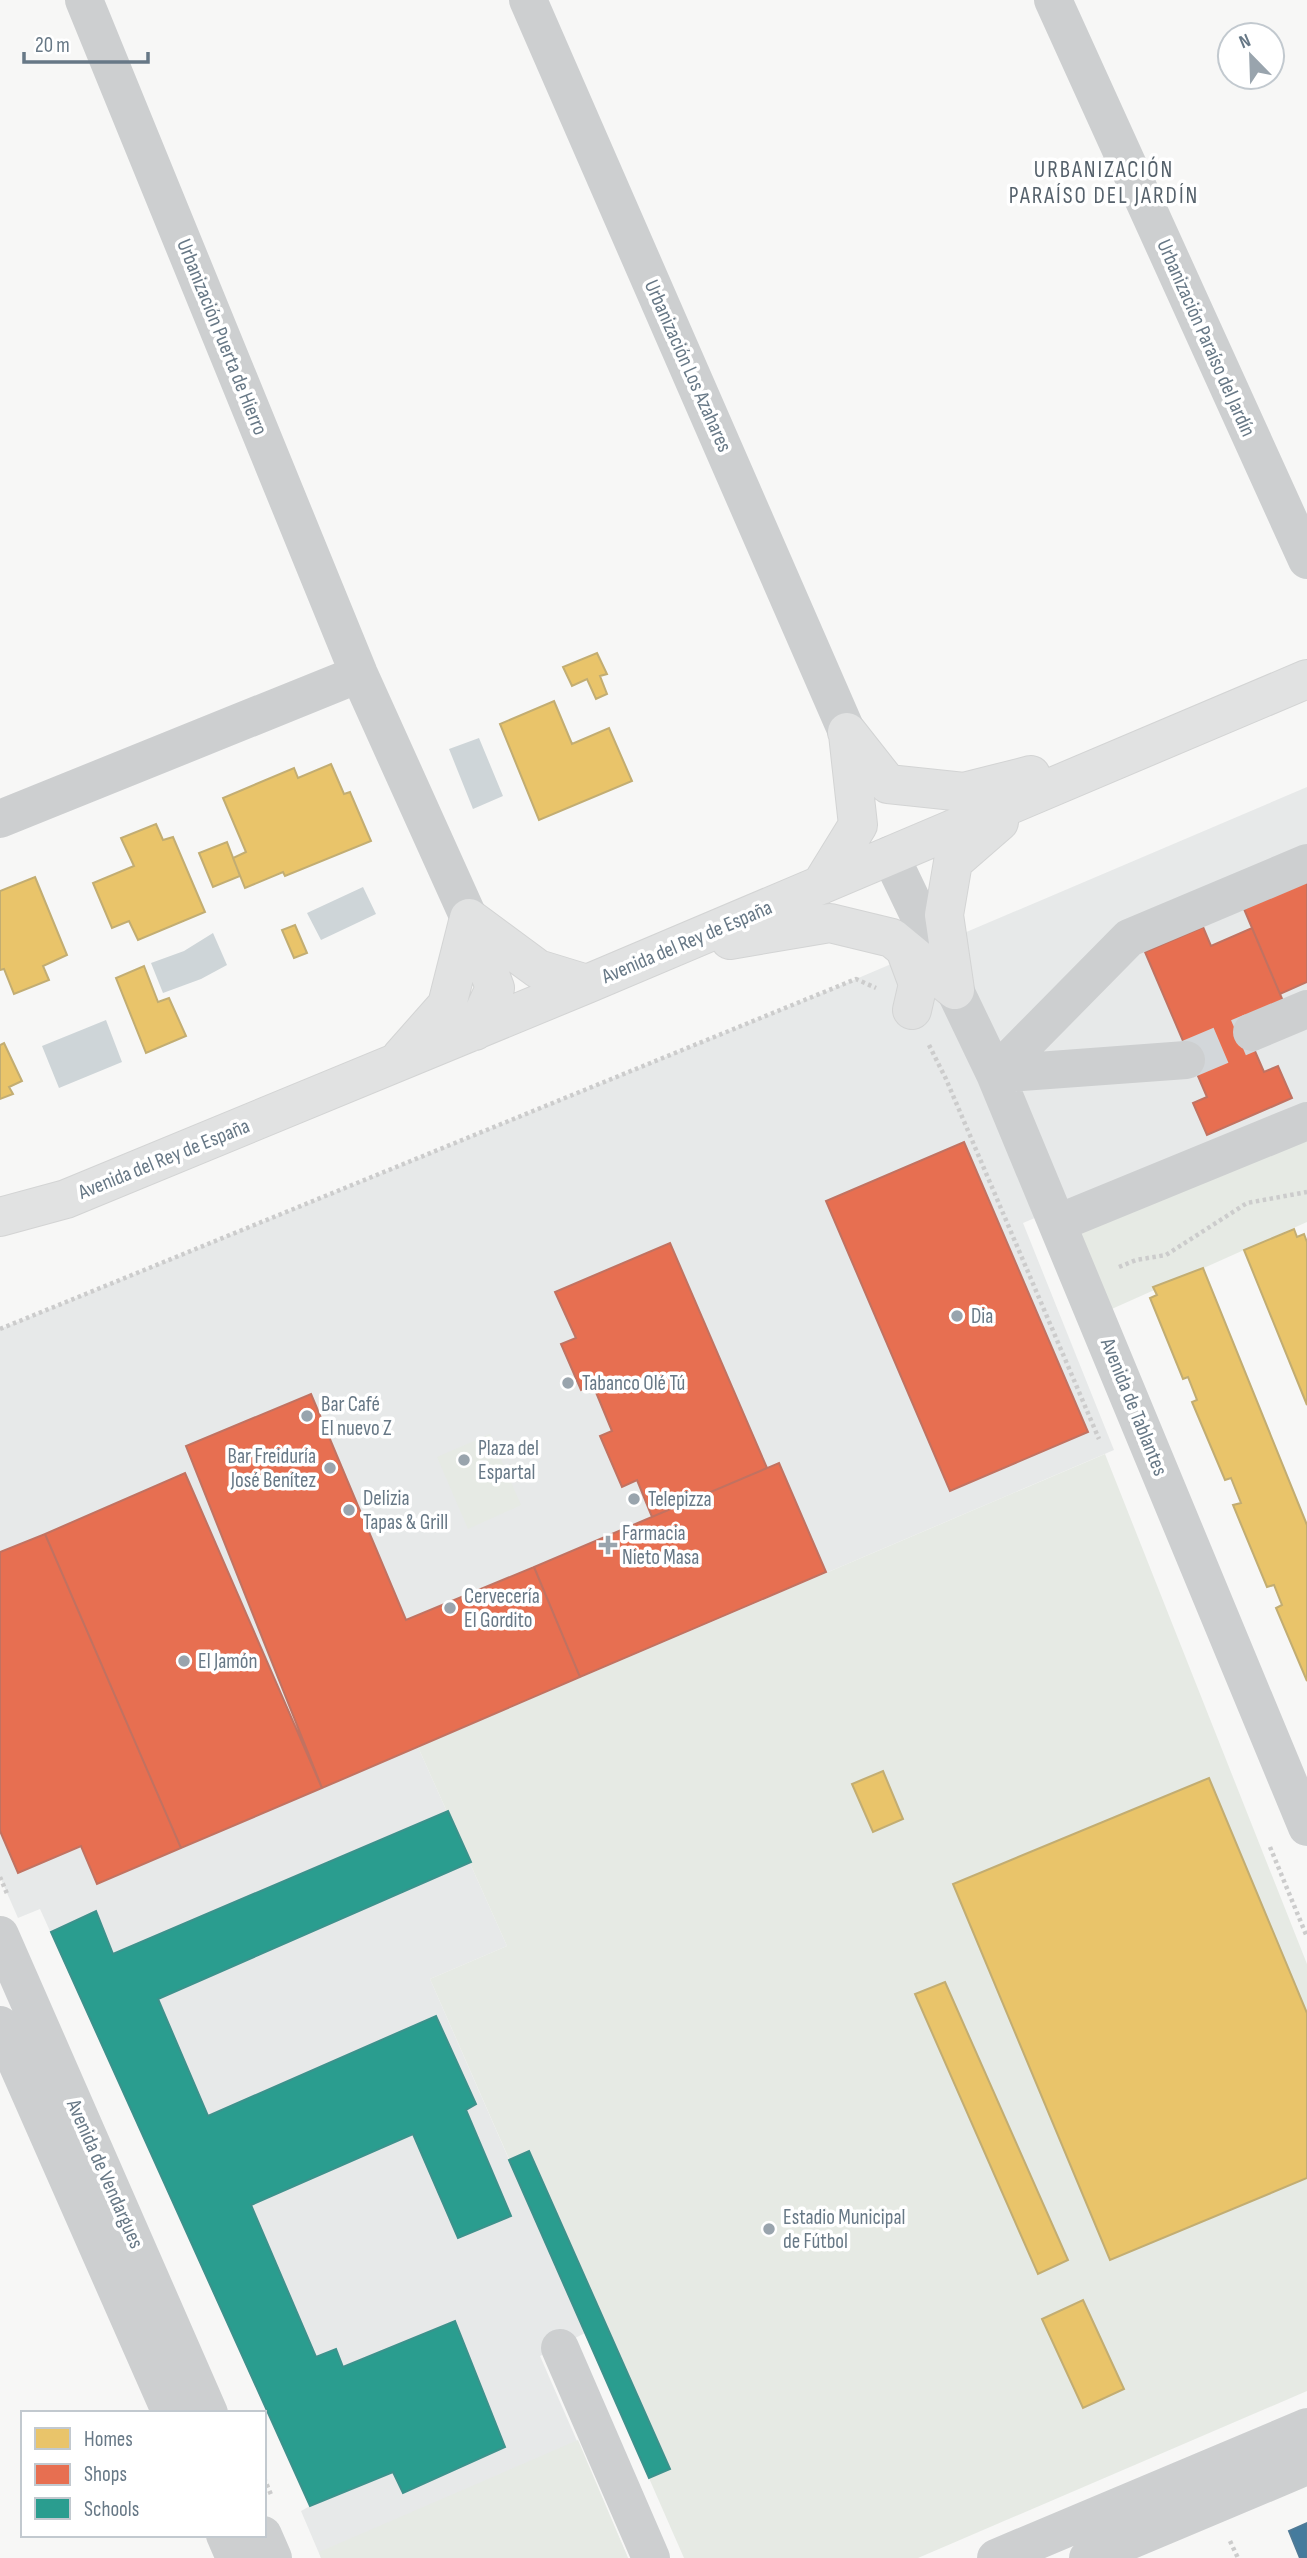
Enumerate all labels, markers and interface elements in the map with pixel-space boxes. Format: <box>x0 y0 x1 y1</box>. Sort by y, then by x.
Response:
scale bar <box>24 21 149 65</box>
north arrow <box>1216 21 1286 91</box>
text: N <box>1236 29 1254 54</box>
text: 20 m <box>35 33 70 58</box>
district label: URBANIZACIÓN PARAÍSO DEL JARDÍN <box>1009 156 1199 210</box>
street label: Urbanización Puerta de Hierro <box>171 235 273 439</box>
street label: Urbanización Paraíso del Jardín <box>1151 236 1261 440</box>
street label: Urbanización Los Azahares <box>639 276 737 456</box>
street label: Avenida del Rey de España <box>597 895 776 990</box>
street label: Avenida del Rey de España <box>74 1113 253 1205</box>
place label: Dia <box>971 1304 993 1329</box>
marker: Dia <box>949 1308 965 1324</box>
street label: Avenida de Tablantes <box>1095 1334 1173 1479</box>
place label: Tabanco Olé Tú <box>582 1371 685 1396</box>
marker: Tabanco Olé Tú <box>560 1375 576 1391</box>
place label: Bar Café El nuevo Z <box>321 1392 392 1441</box>
marker: Bar Café El nuevo Z <box>299 1408 315 1424</box>
place label: Plaza del Espartal <box>478 1436 539 1485</box>
place label: Bar Freiduría José Benítez <box>228 1444 316 1493</box>
marker: Plaza del Espartal <box>456 1452 472 1468</box>
marker: Bar Freiduría José Benítez <box>322 1460 338 1476</box>
place label: Delizia Tapas & Grill <box>363 1486 448 1535</box>
place label: Telepizza <box>648 1487 712 1512</box>
marker: Telepizza <box>626 1491 642 1507</box>
marker: Delizia Tapas & Grill <box>341 1502 357 1518</box>
place label: Farmacia Nieto Masa <box>622 1521 699 1570</box>
marker: Farmacia Nieto Masa <box>600 1537 616 1553</box>
place label: Cervecería El Gordito <box>464 1584 540 1633</box>
marker: Cervecería El Gordito <box>442 1600 458 1616</box>
place label: El Jamón <box>198 1649 257 1674</box>
marker: El Jamón <box>176 1653 192 1669</box>
street label: Avenida de Vendargues <box>61 2095 149 2252</box>
place label: Estadio Municipal de Fútbol <box>783 2205 905 2254</box>
marker: Estadio Municipal de Fútbol <box>761 2221 777 2237</box>
legend <box>21 2411 266 2537</box>
text: Homes <box>84 2427 133 2452</box>
text: Shops <box>84 2462 127 2487</box>
text: Schools <box>84 2497 139 2522</box>

